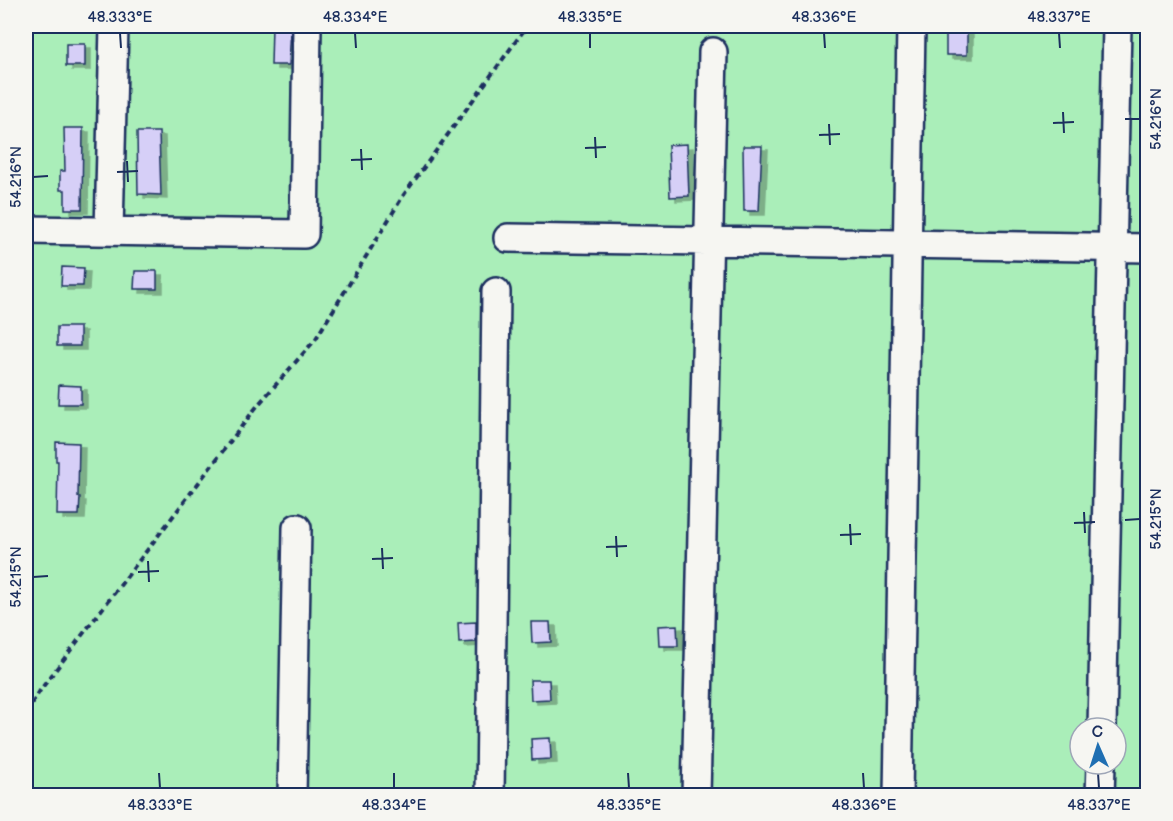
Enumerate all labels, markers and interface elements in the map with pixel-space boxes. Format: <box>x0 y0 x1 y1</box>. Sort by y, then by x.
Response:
text: 48.333°E <box>88 8 153 27</box>
text: 48.334°E <box>323 8 387 27</box>
text: 48.335°E <box>558 8 622 27</box>
text: 48.336°E <box>792 8 857 27</box>
text: 48.337°E <box>1027 8 1091 27</box>
text: 54.216°N <box>1147 88 1166 150</box>
text: 54.216°N <box>7 146 26 208</box>
text: 54.215°N <box>1147 488 1166 550</box>
text: 54.215°N <box>7 546 26 608</box>
north arrow <box>1068 716 1128 776</box>
text: С <box>1091 723 1103 742</box>
text: 48.333°E <box>128 796 193 815</box>
text: 48.334°E <box>362 796 426 815</box>
text: 48.335°E <box>597 796 661 815</box>
text: 48.336°E <box>832 796 897 815</box>
text: 48.337°E <box>1067 796 1131 815</box>

